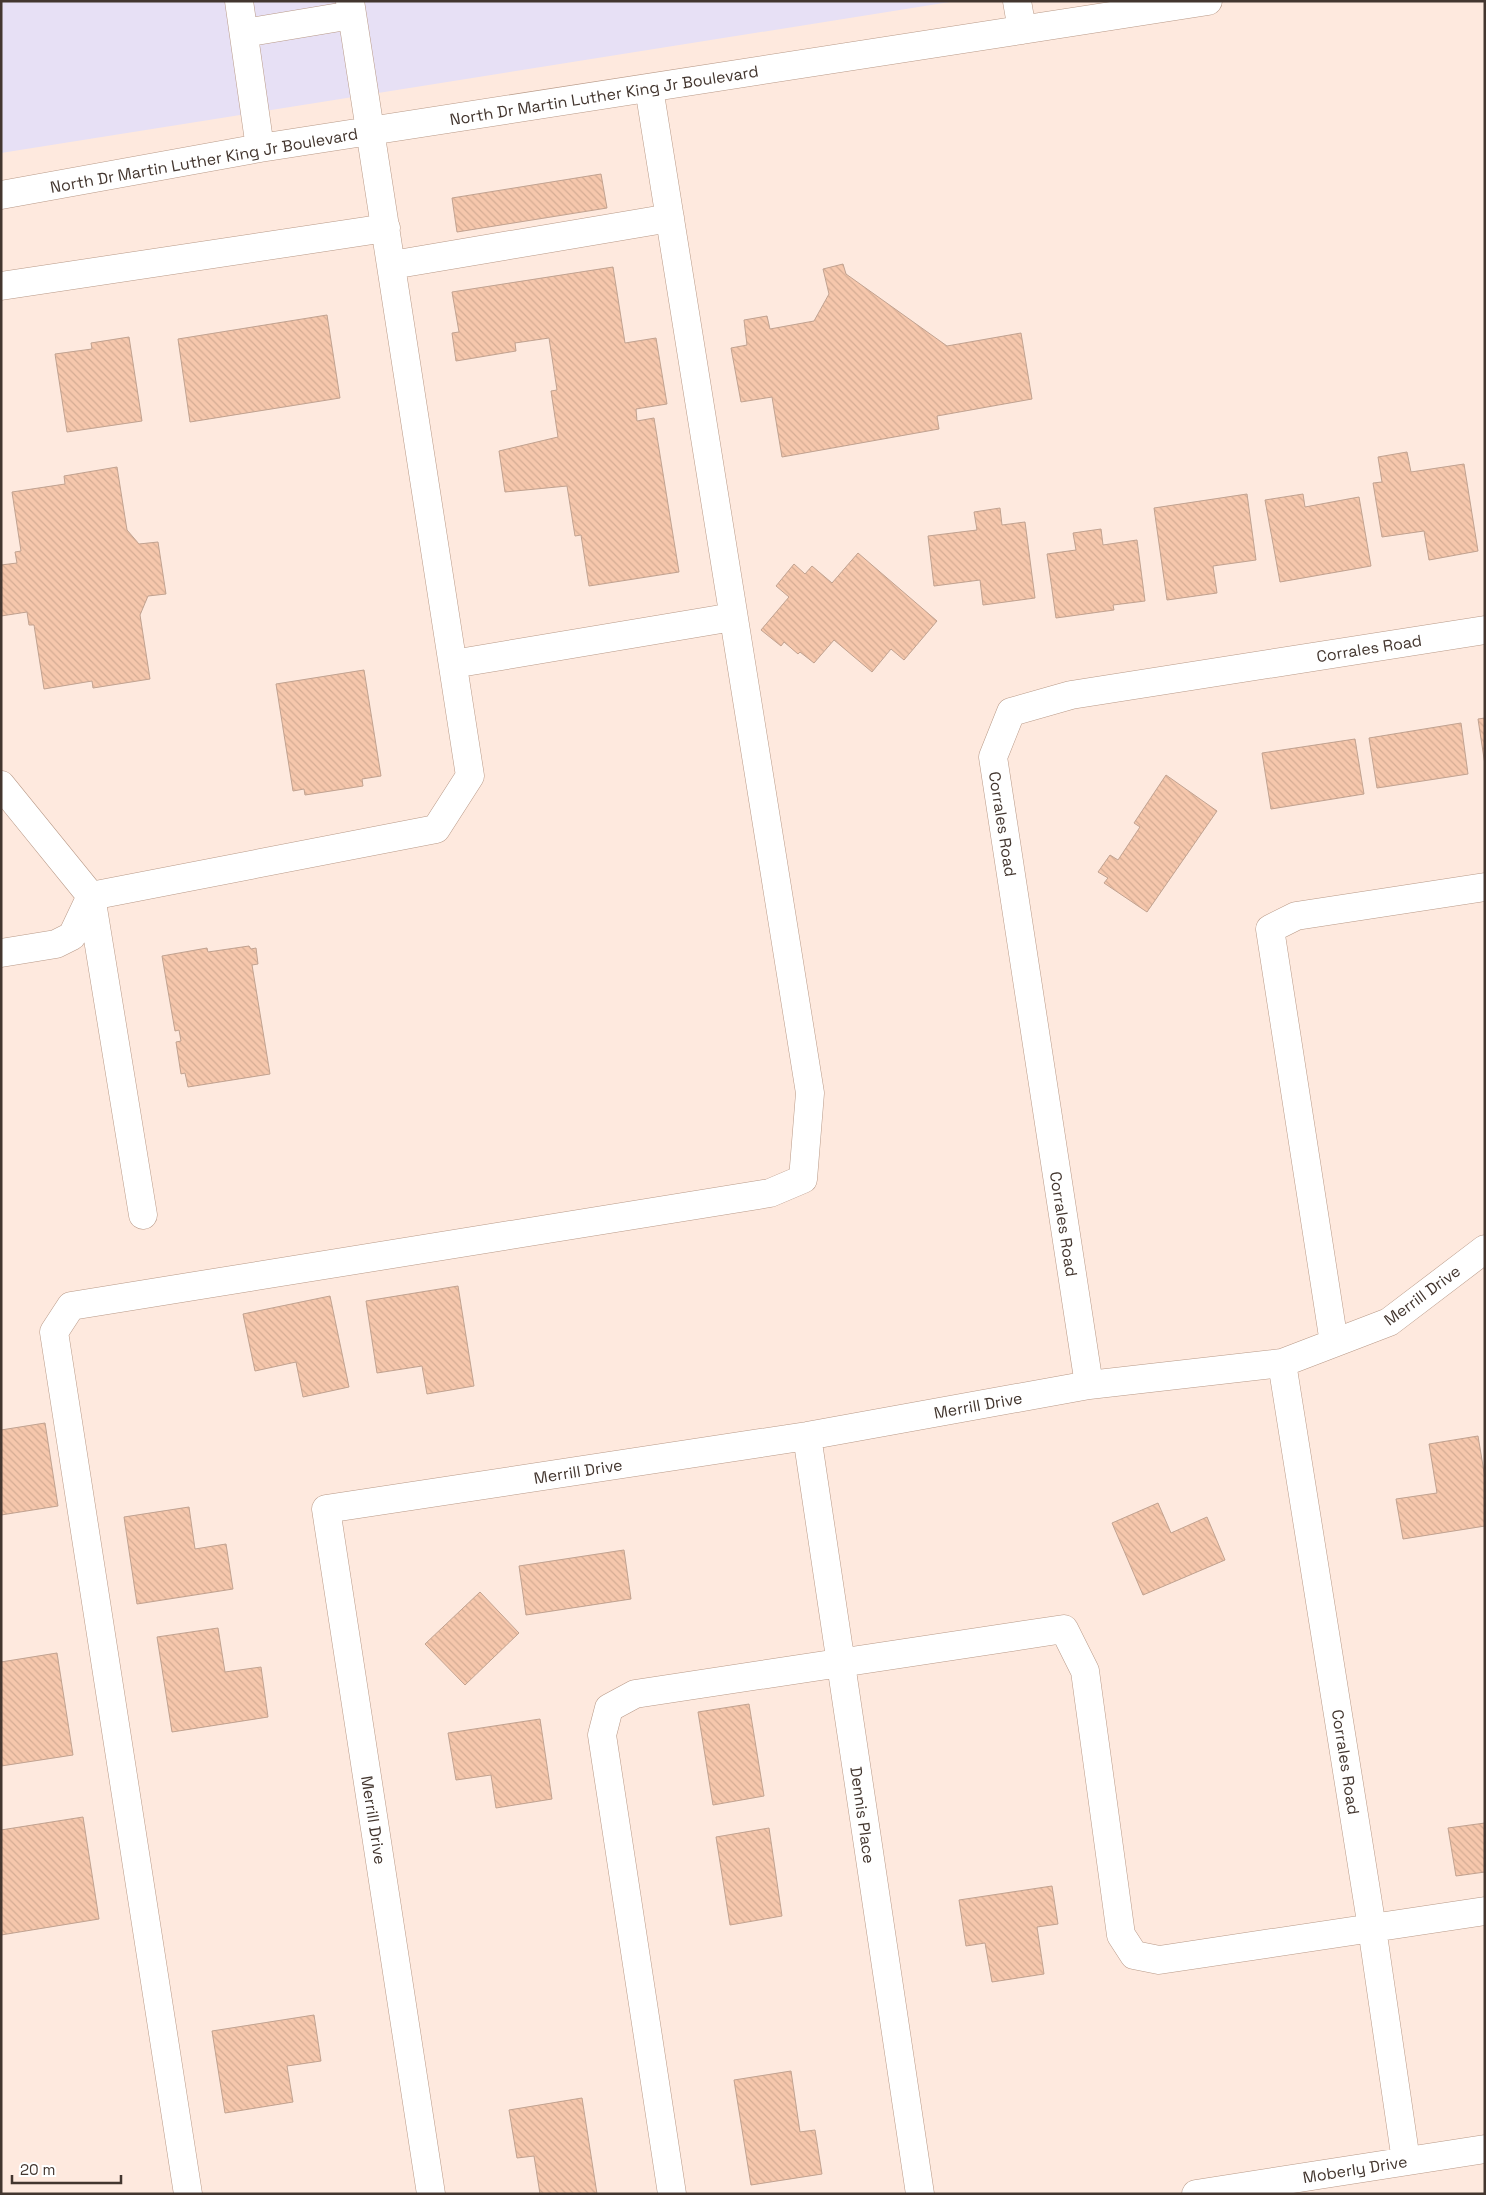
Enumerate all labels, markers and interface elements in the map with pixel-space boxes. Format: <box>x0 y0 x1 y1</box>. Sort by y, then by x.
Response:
street label: North Dr Martin Luther King Jr Boulevard <box>448 61 760 130</box>
street label: North Dr Martin Luther King Jr Boulevard <box>49 123 360 198</box>
street label: Corrales Road <box>1315 630 1423 667</box>
street label: Corrales Road <box>984 770 1021 878</box>
street label: Corrales Road <box>1045 1170 1082 1278</box>
street label: Merrill Drive <box>1380 1261 1465 1330</box>
street label: Merrill Drive <box>932 1387 1024 1424</box>
street label: Merrill Drive <box>532 1454 624 1489</box>
street label: Corrales Road <box>1327 1708 1364 1816</box>
street label: Dennis Place <box>845 1765 880 1865</box>
street label: Merrill Drive <box>356 1774 391 1866</box>
street label: Moberly Drive <box>1301 2151 1409 2188</box>
scale bar <box>12 2152 121 2184</box>
text: 20 m <box>20 2160 55 2179</box>

